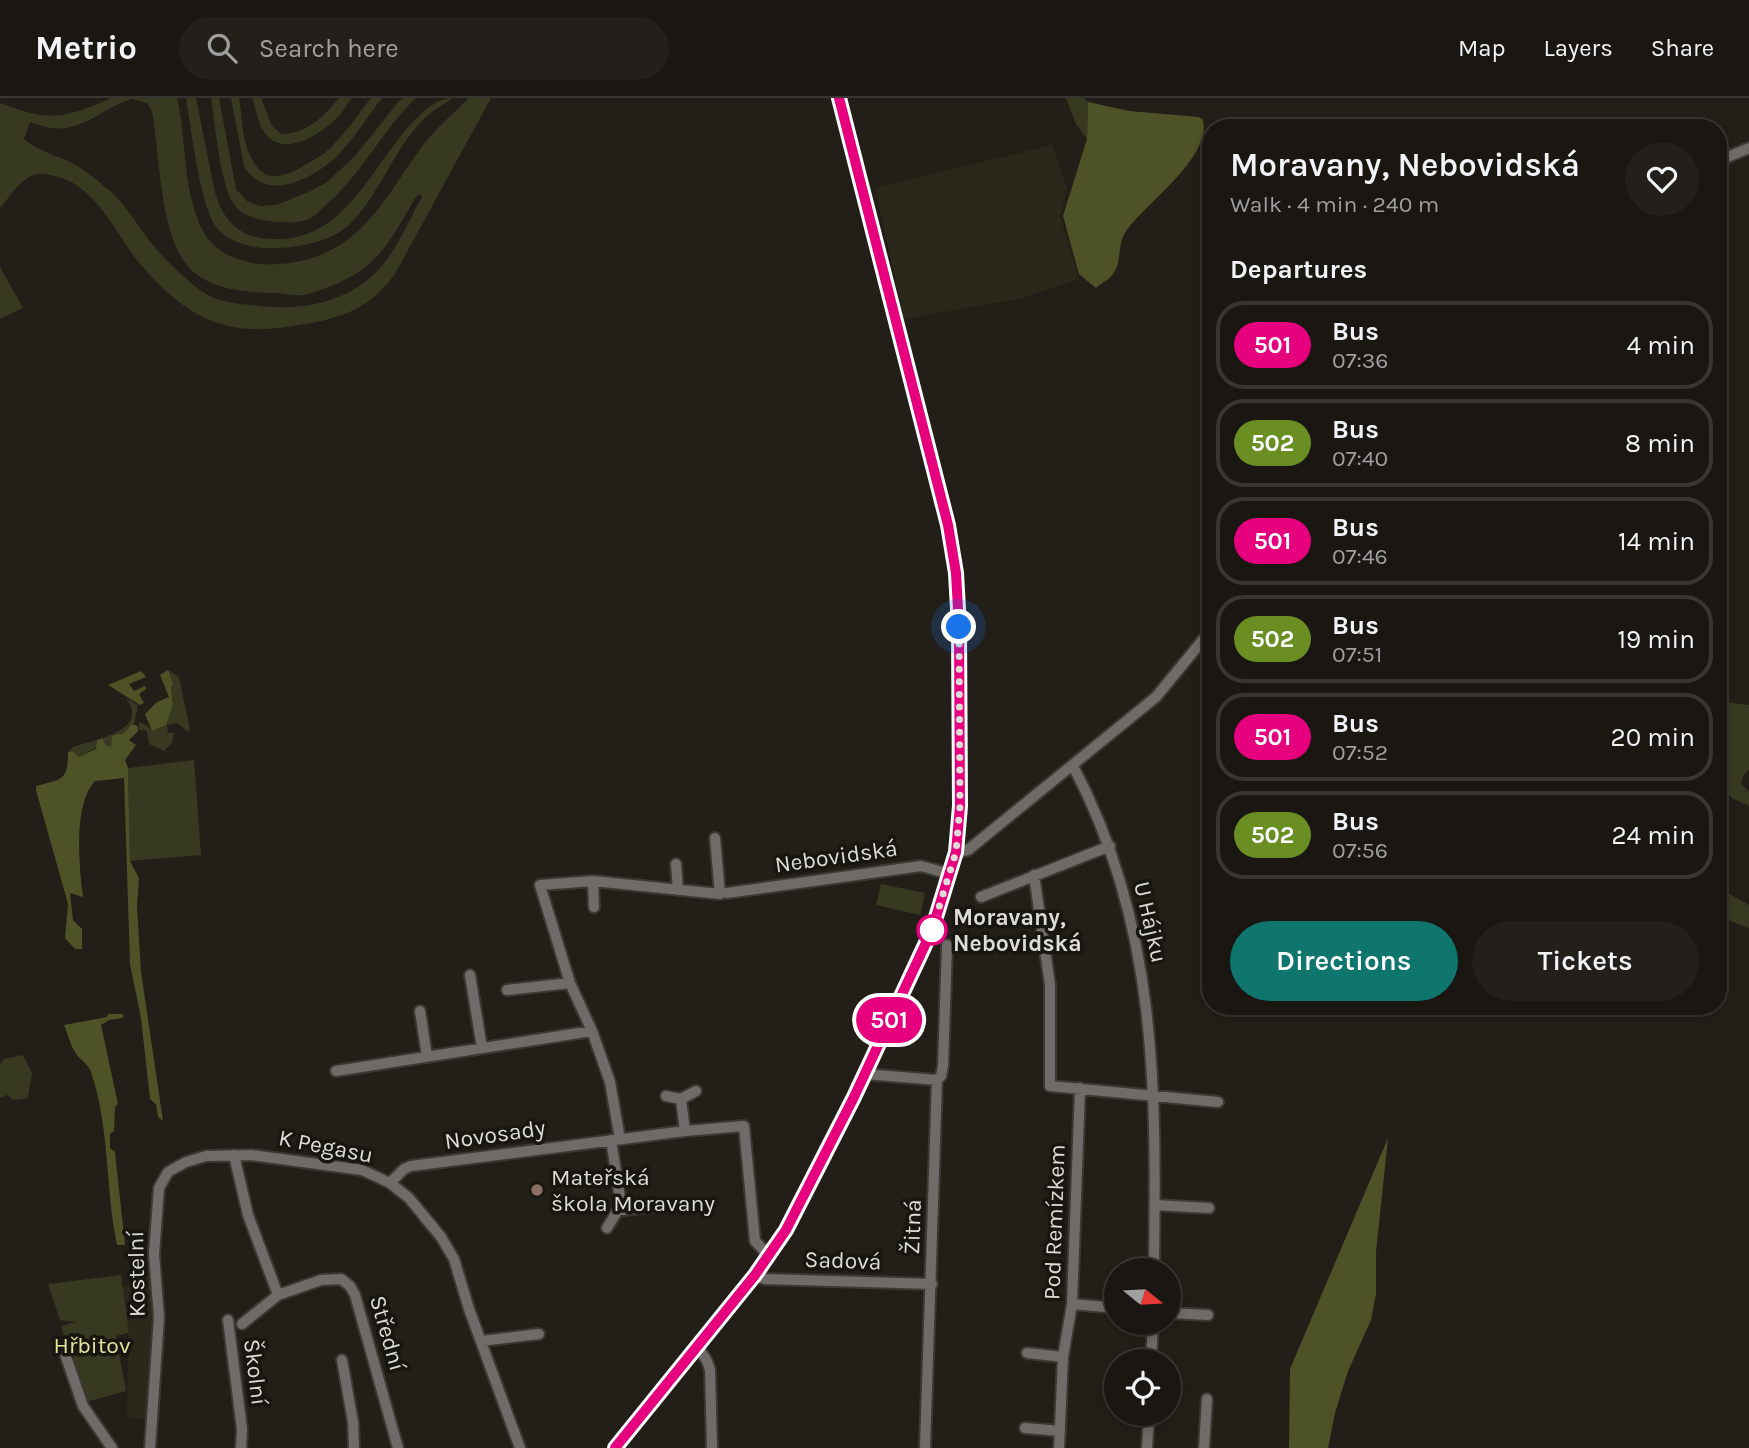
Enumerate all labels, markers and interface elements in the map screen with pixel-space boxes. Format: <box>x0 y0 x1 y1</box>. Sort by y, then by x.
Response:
search box <box>179 17 669 80</box>
text: Metrio <box>35 29 137 67</box>
icon: search <box>203 29 241 67</box>
text: Search here <box>259 33 399 64</box>
text: Map <box>1458 34 1506 62</box>
text: Layers <box>1544 34 1613 62</box>
text: Share <box>1651 34 1714 62</box>
button: heart <box>1625 142 1699 216</box>
text: Moravany, Nebovidská <box>1230 146 1580 184</box>
text: Walk · 4 min · 240 m <box>1230 191 1439 218</box>
text: Departures <box>1230 254 1367 285</box>
text: Bus <box>1332 316 1379 347</box>
text: 4 min <box>1627 330 1695 361</box>
text: 501 <box>1254 331 1291 359</box>
text: 07:36 <box>1332 347 1389 374</box>
text: Bus <box>1332 414 1379 445</box>
text: 8 min <box>1625 428 1695 459</box>
text: 502 <box>1251 429 1294 457</box>
text: 07:40 <box>1332 445 1388 472</box>
text: Bus <box>1332 512 1379 543</box>
text: 14 min <box>1618 526 1695 557</box>
text: 501 <box>1254 527 1291 555</box>
text: 07:46 <box>1332 543 1388 570</box>
your location <box>941 609 976 644</box>
text: Bus <box>1332 610 1379 641</box>
text: 19 min <box>1617 624 1695 655</box>
text: 502 <box>1251 625 1294 653</box>
text: 07:51 <box>1332 641 1382 668</box>
text: Bus <box>1332 708 1379 739</box>
text: 20 min <box>1611 722 1695 753</box>
text: 501 <box>1254 723 1291 751</box>
text: 07:52 <box>1332 739 1388 766</box>
text: Bus <box>1332 806 1379 837</box>
text: 24 min <box>1611 820 1695 851</box>
text: 502 <box>1251 821 1294 849</box>
street label: Nebovidská <box>773 835 899 878</box>
text: 07:56 <box>1332 837 1388 864</box>
street label: U Hájku <box>1128 879 1173 965</box>
place label: Moravany, Nebovidská <box>953 904 1082 957</box>
marker: Moravany, Nebovidská <box>917 915 947 945</box>
button: Directions <box>1230 921 1458 1001</box>
button: Tickets <box>1472 921 1699 1001</box>
line badge: 501 <box>849 997 929 1043</box>
text: 501 <box>870 1006 908 1034</box>
street label: Novosady <box>443 1114 547 1155</box>
street label: K Pegasu <box>276 1124 375 1169</box>
street label: Pod Remízkem <box>1038 1144 1071 1300</box>
place label: Mateřská škola Moravany <box>551 1164 715 1217</box>
marker: Mateřská škola Moravany <box>529 1182 545 1198</box>
street label: Žitná <box>898 1199 927 1255</box>
street label: Kostelní <box>122 1230 151 1317</box>
street label: Sadová <box>804 1246 882 1275</box>
north arrow <box>1104 1258 1181 1335</box>
map controls <box>1104 1258 1181 1426</box>
street label: Střední <box>364 1292 411 1374</box>
park label: Hřbitov <box>54 1332 131 1359</box>
street label: Školní <box>238 1337 273 1407</box>
button: locate <box>1104 1349 1181 1426</box>

